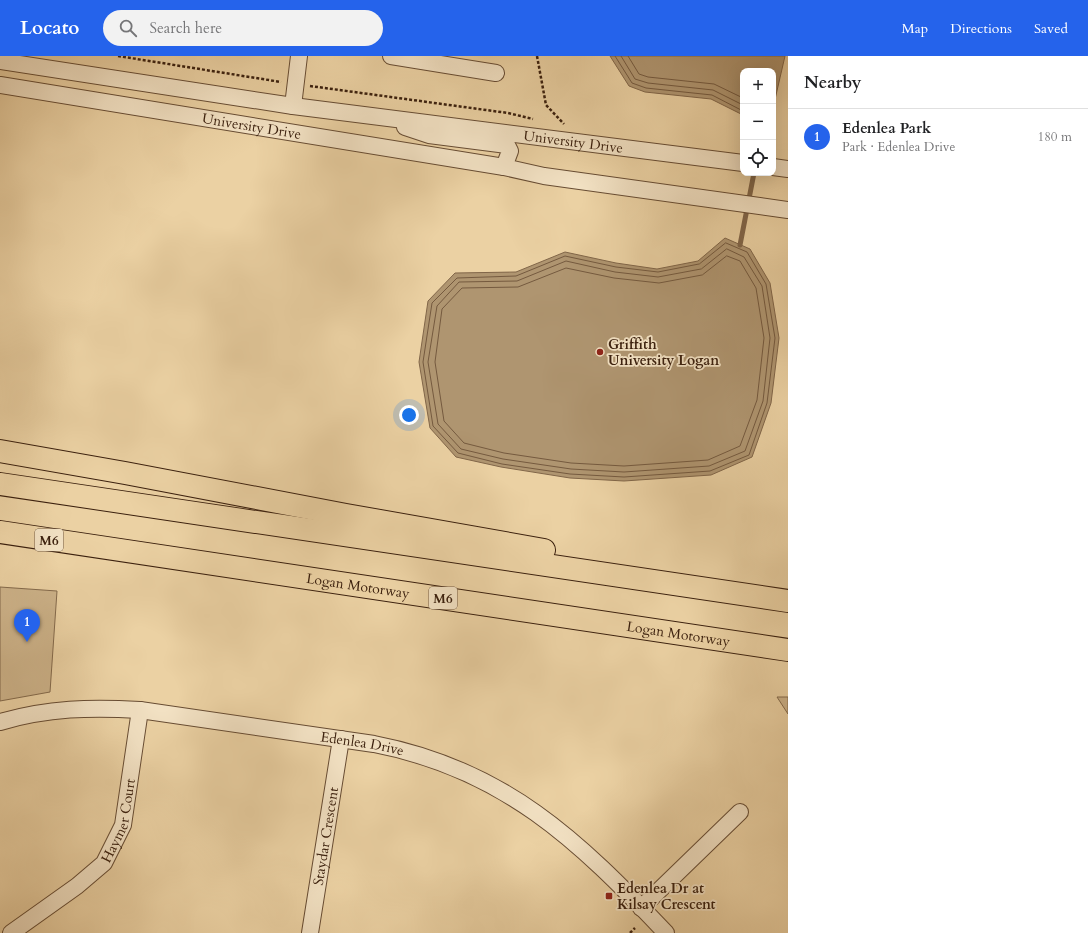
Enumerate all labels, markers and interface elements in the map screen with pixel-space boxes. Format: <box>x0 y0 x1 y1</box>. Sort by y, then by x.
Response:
search box <box>103 10 383 46</box>
text: Locato <box>20 15 79 41</box>
icon: search <box>117 17 139 39</box>
text: Search here <box>149 18 222 38</box>
text: Map <box>902 19 928 38</box>
text: Directions <box>950 19 1012 38</box>
text: Saved <box>1034 19 1068 38</box>
map controls <box>740 68 776 176</box>
button: + <box>740 68 776 104</box>
text: Nearby <box>804 71 861 94</box>
button: − <box>740 104 776 140</box>
street label: University Drive <box>201 109 302 144</box>
text: Edenlea Park <box>842 118 931 138</box>
street label: University Drive <box>522 126 624 158</box>
text: 1 <box>814 128 820 146</box>
text: 180 m <box>1038 128 1072 146</box>
text: Park · Edenlea Drive <box>842 138 955 156</box>
button: locate <box>740 140 776 176</box>
place label: Griffith University Logan <box>608 335 719 370</box>
marker: Griffith University Logan <box>595 347 605 357</box>
your location <box>399 405 419 425</box>
road number: M6 <box>35 529 63 551</box>
street label: Logan Motorway <box>305 569 412 603</box>
road number: M6 <box>429 587 457 609</box>
pin: 1 <box>14 609 40 642</box>
street label: Logan Motorway <box>625 617 732 651</box>
street label: Edenlea Drive <box>319 727 406 760</box>
street label: Haymer Court <box>97 777 140 866</box>
street label: Staydar Crescent <box>309 785 343 887</box>
place label: Edenlea Dr at Kilsay Crescent <box>617 879 715 914</box>
marker: Edenlea Dr at Kilsay Crescent <box>604 891 614 901</box>

